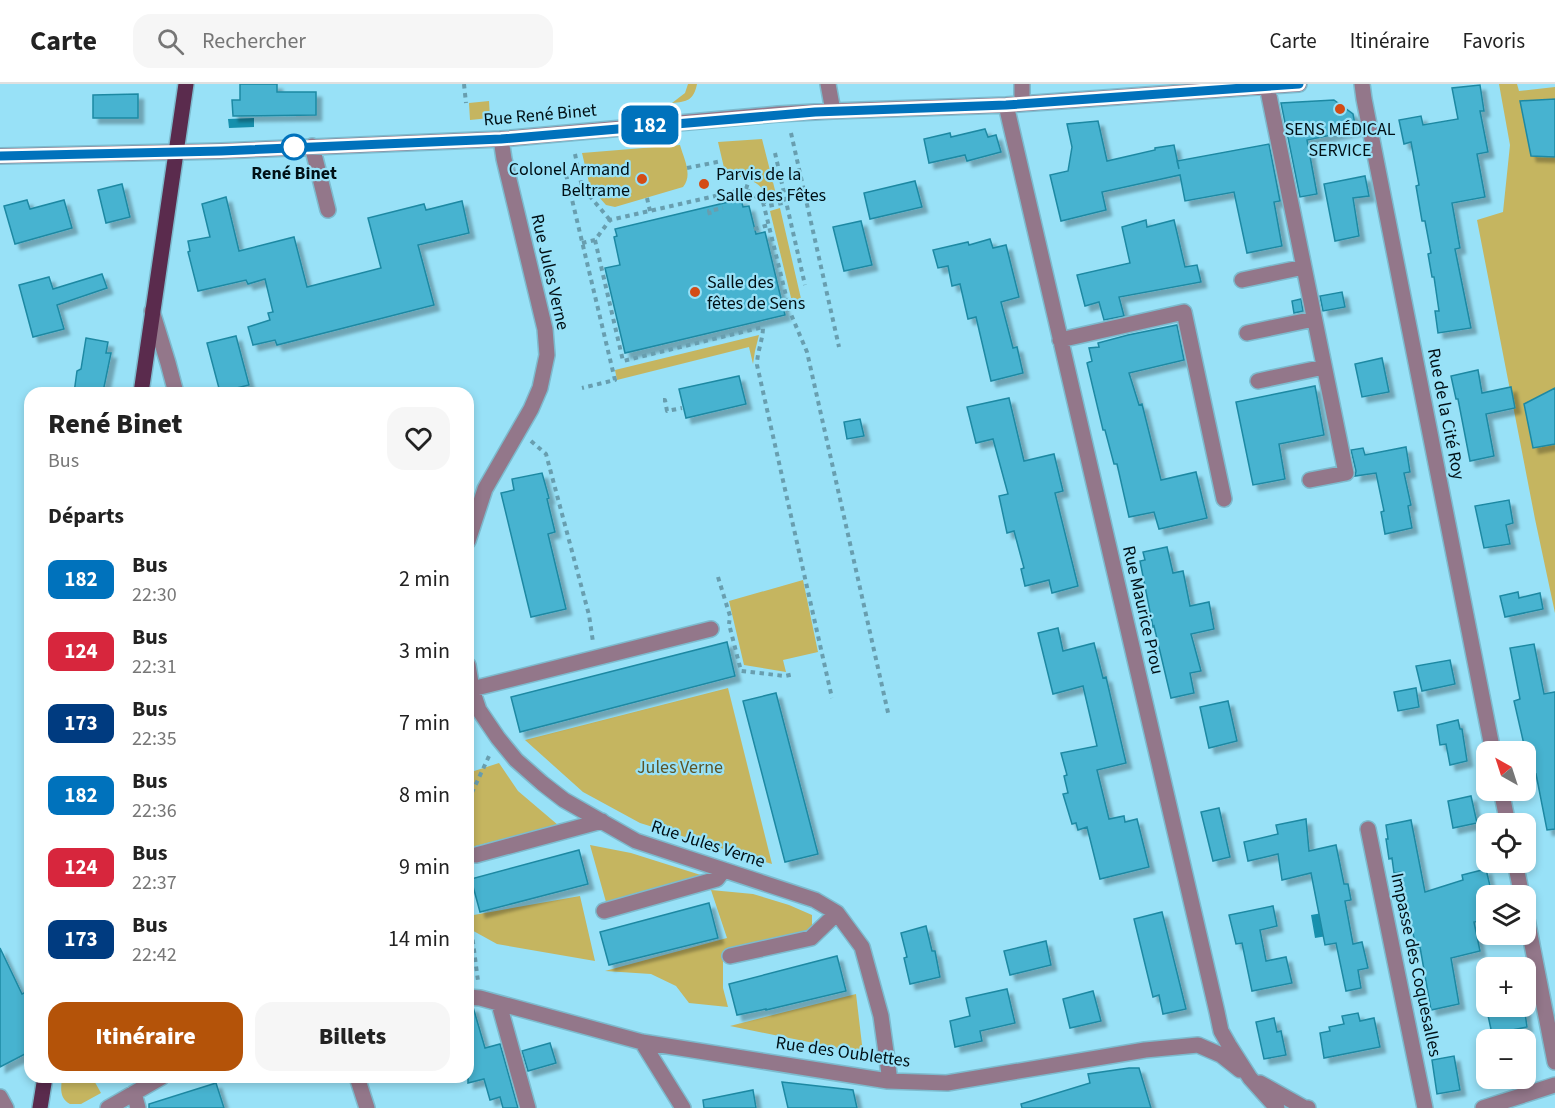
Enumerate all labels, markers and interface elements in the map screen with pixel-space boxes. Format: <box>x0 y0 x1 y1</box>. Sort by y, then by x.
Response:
search box <box>133 14 553 68</box>
text: Carte <box>30 21 97 61</box>
icon: search <box>154 25 187 58</box>
text: Rechercher <box>202 25 306 57</box>
text: Carte <box>1270 26 1317 56</box>
text: Itinéraire <box>1350 26 1429 56</box>
text: Favoris <box>1462 26 1525 56</box>
street label: Rue René Binet <box>482 98 598 132</box>
marker: SENS MÉDICAL SERVICE <box>1333 102 1347 116</box>
line badge: 182 <box>616 106 684 144</box>
text: 182 <box>633 110 667 140</box>
place label: SENS MÉDICAL SERVICE <box>1284 117 1396 163</box>
marker: René Binet <box>281 134 307 160</box>
place label: Colonel Armand Beltrame <box>509 157 630 203</box>
place label: René Binet <box>251 161 337 186</box>
place label: Parvis de la Salle des Fêtes <box>716 162 826 208</box>
marker: Colonel Armand Beltrame <box>635 172 649 186</box>
marker: Parvis de la Salle des Fêtes <box>697 177 711 191</box>
street label: Rue Jules Verne <box>524 211 576 333</box>
place label: Salle des fêtes de Sens <box>707 270 805 316</box>
marker: Salle des fêtes de Sens <box>688 285 702 299</box>
street label: Rue de la Cité Roy <box>1421 346 1471 483</box>
text: René Binet <box>48 404 183 444</box>
button: heart <box>387 407 450 470</box>
text: Bus <box>48 447 79 475</box>
text: Départs <box>48 500 124 532</box>
street label: Rue Maurice Prou <box>1116 543 1170 677</box>
text: Bus <box>132 549 168 581</box>
text: 2 min <box>399 563 450 595</box>
text: 182 <box>64 564 98 594</box>
text: 22:30 <box>132 581 177 609</box>
text: Bus <box>132 621 168 653</box>
text: 3 min <box>399 635 450 667</box>
text: 124 <box>64 636 98 666</box>
text: 22:31 <box>132 653 177 681</box>
text: Bus <box>132 693 168 725</box>
text: 7 min <box>399 707 450 739</box>
text: 173 <box>64 708 98 738</box>
text: 22:35 <box>132 725 177 753</box>
north arrow <box>1476 741 1536 801</box>
map controls <box>1476 741 1536 1089</box>
park label: Jules Verne <box>637 755 723 780</box>
text: Bus <box>132 765 168 797</box>
text: 8 min <box>399 779 450 811</box>
text: 182 <box>64 780 98 810</box>
text: 22:36 <box>132 797 177 825</box>
button: locate <box>1476 813 1536 873</box>
street label: Rue Jules Verne <box>648 814 768 874</box>
text: Bus <box>132 837 168 869</box>
text: 9 min <box>399 851 450 883</box>
text: 124 <box>64 852 98 882</box>
text: 22:37 <box>132 869 177 897</box>
street label: Impasse des Coquesalles <box>1384 871 1448 1059</box>
button: layers <box>1476 885 1536 945</box>
text: Bus <box>132 909 168 941</box>
text: 14 min <box>388 923 450 955</box>
text: 173 <box>64 924 98 954</box>
text: 22:42 <box>132 941 177 969</box>
button: + <box>1476 957 1536 1017</box>
button: Itinéraire <box>48 1002 243 1071</box>
button: Billets <box>255 1002 450 1071</box>
button: − <box>1476 1029 1536 1089</box>
street label: Rue des Oublettes <box>774 1030 912 1074</box>

